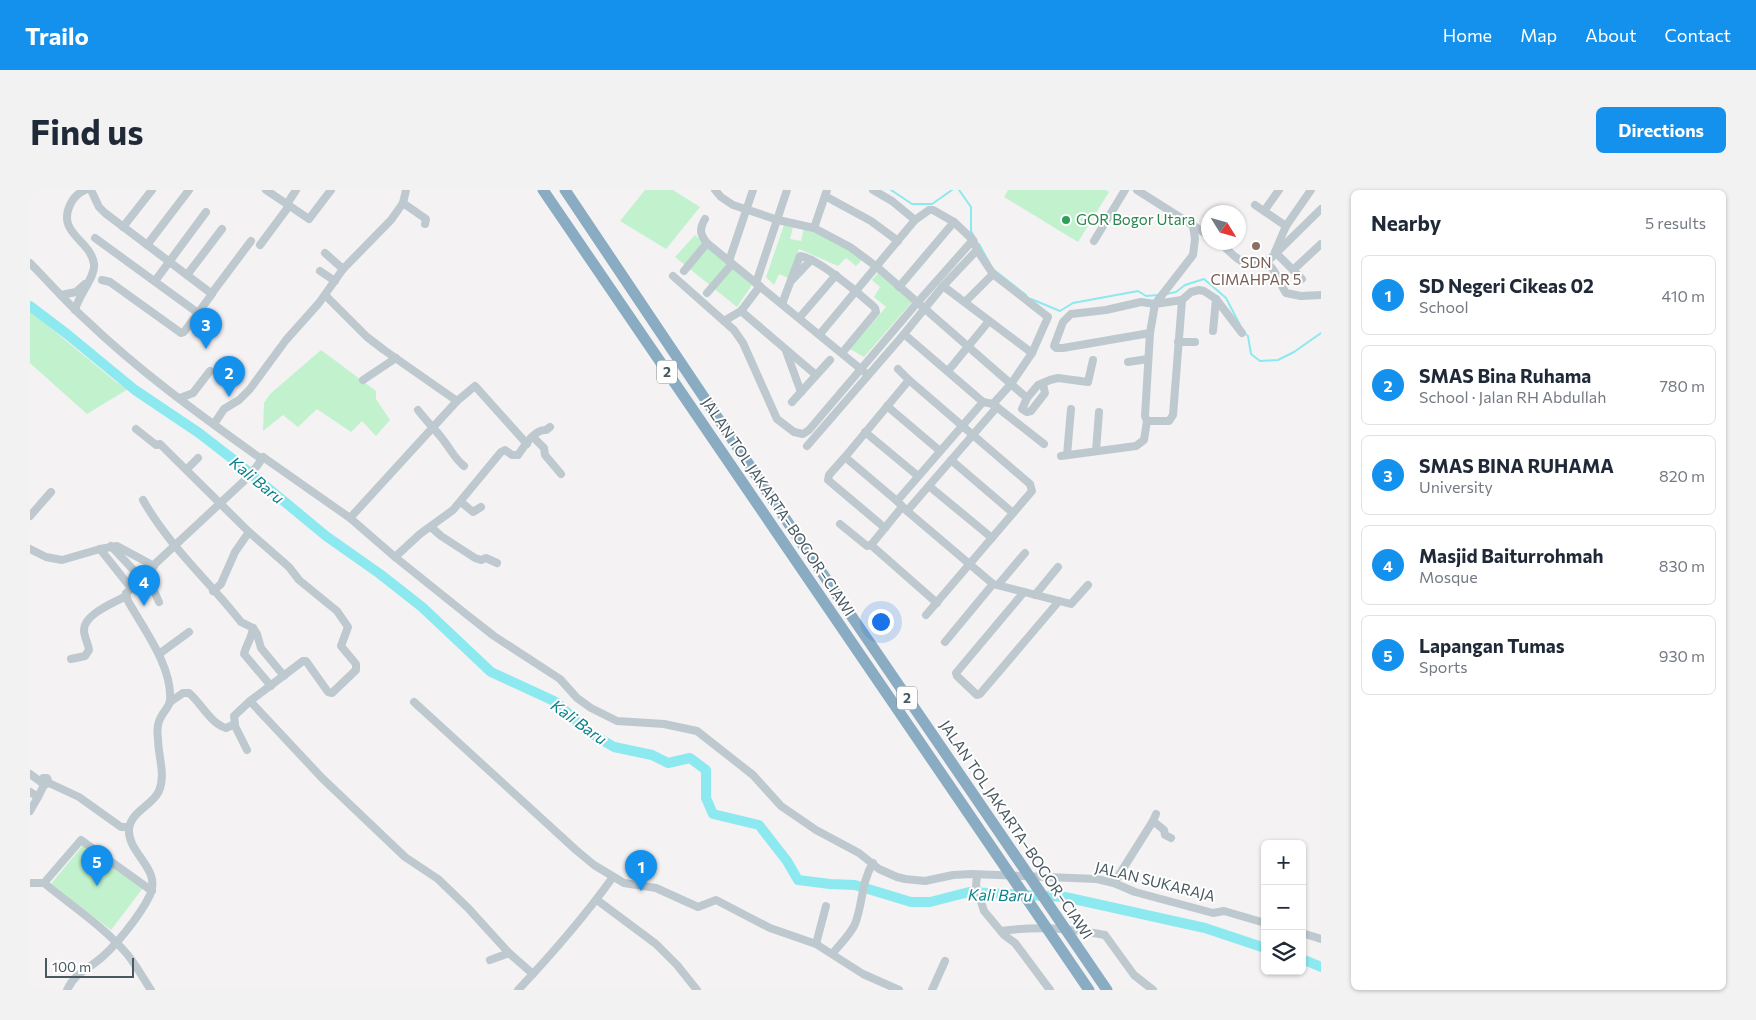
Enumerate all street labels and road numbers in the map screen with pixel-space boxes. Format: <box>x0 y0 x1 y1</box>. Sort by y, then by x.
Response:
road number: 2 <box>657 360 677 383</box>
street label: JALAN TOL JAKARTA–BOGOR–CIAWI <box>699 394 859 619</box>
road number: 2 <box>897 686 917 710</box>
street label: JALAN TOL JAKARTA–BOGOR–CIAWI <box>937 717 1097 942</box>
street label: JALAN SUKARAJA <box>1093 857 1217 905</box>

